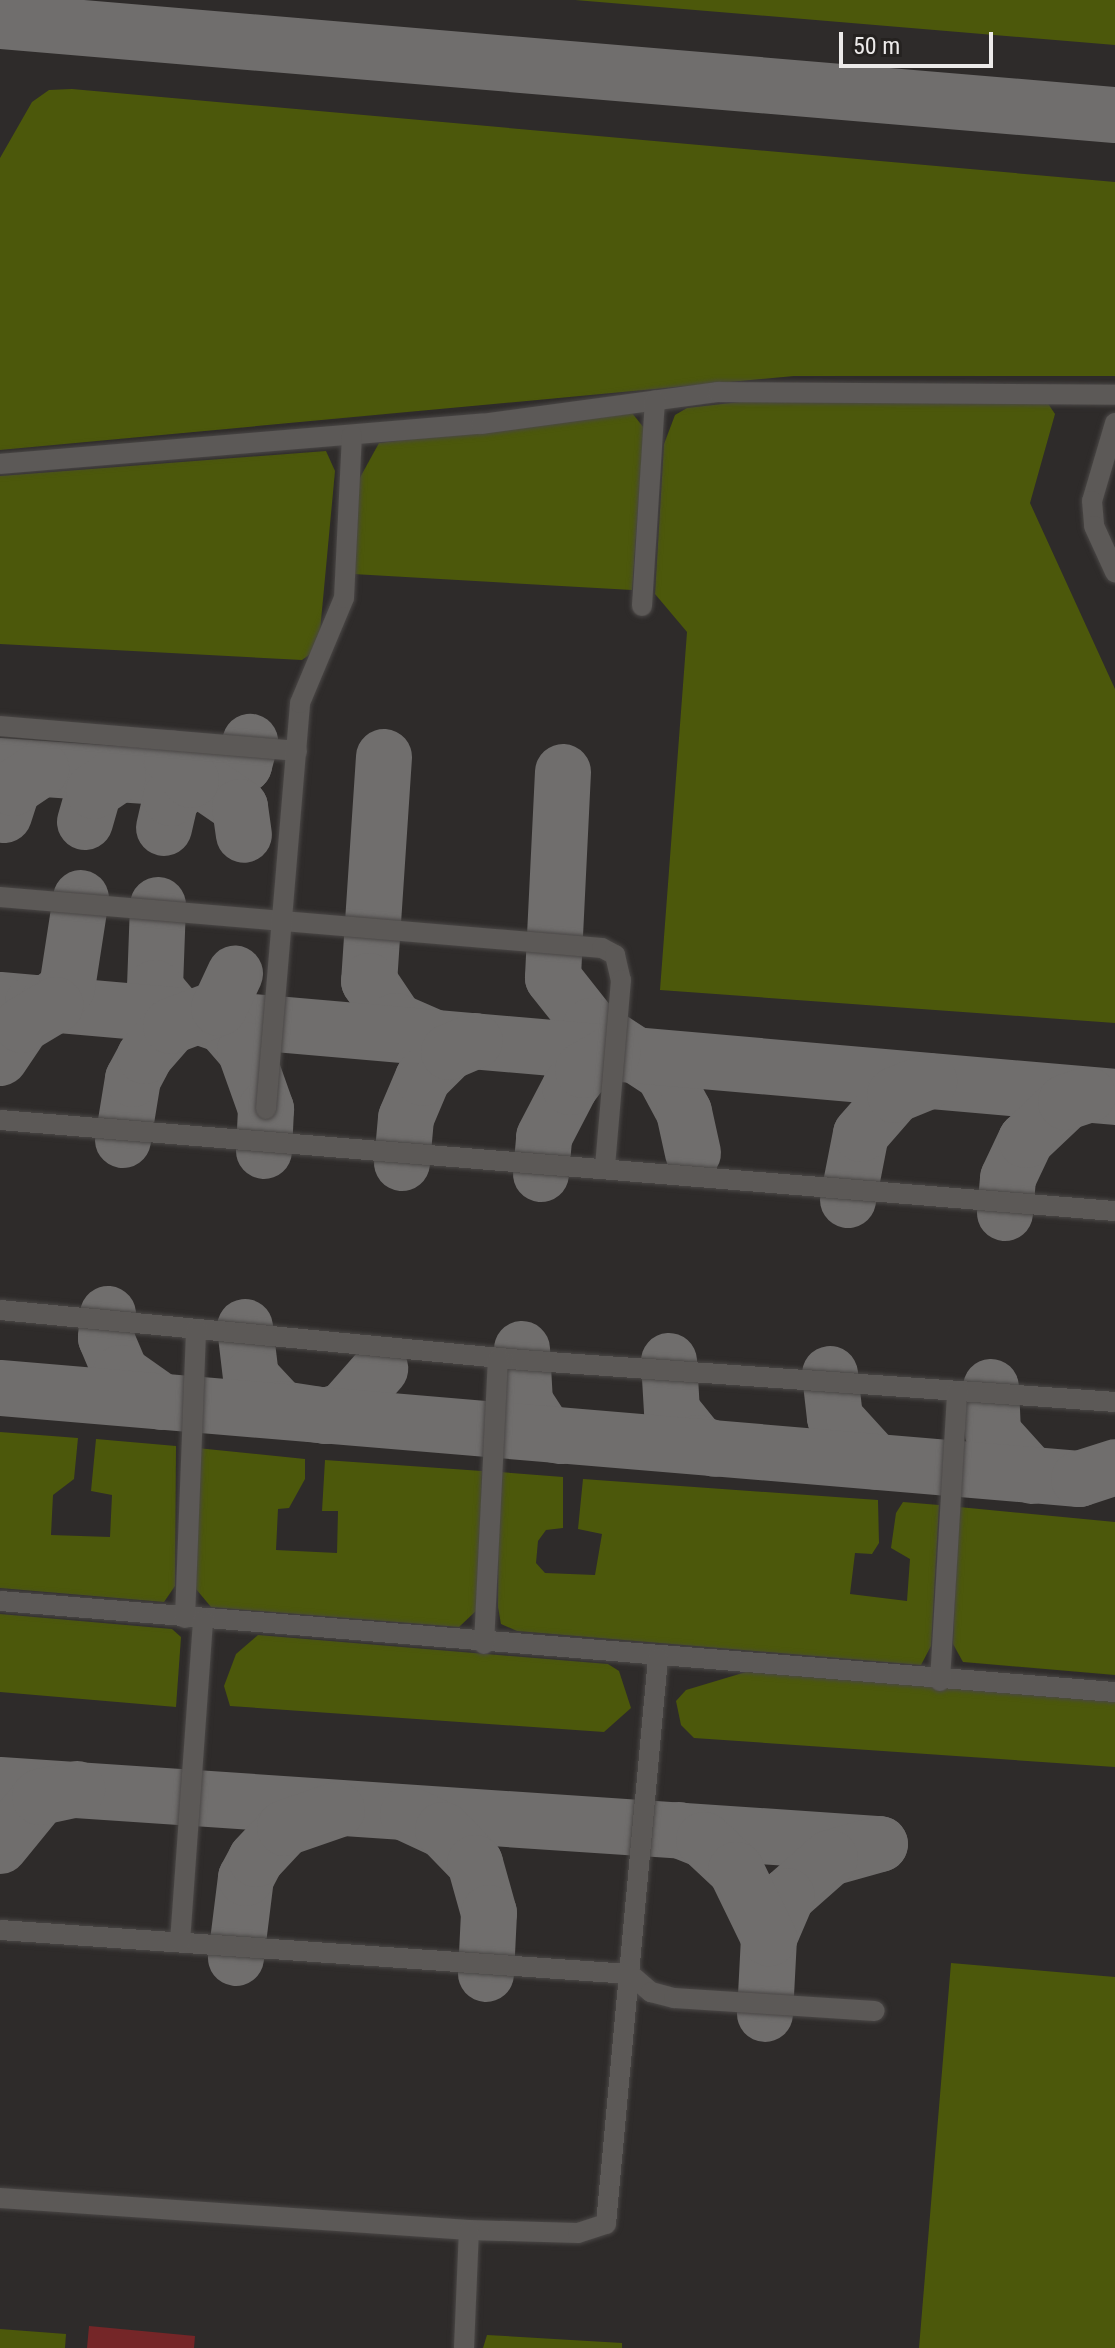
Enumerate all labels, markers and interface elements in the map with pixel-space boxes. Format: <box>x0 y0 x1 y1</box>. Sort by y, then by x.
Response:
scale bar <box>843 16 997 66</box>
text: 50 m <box>853 32 900 60</box>

